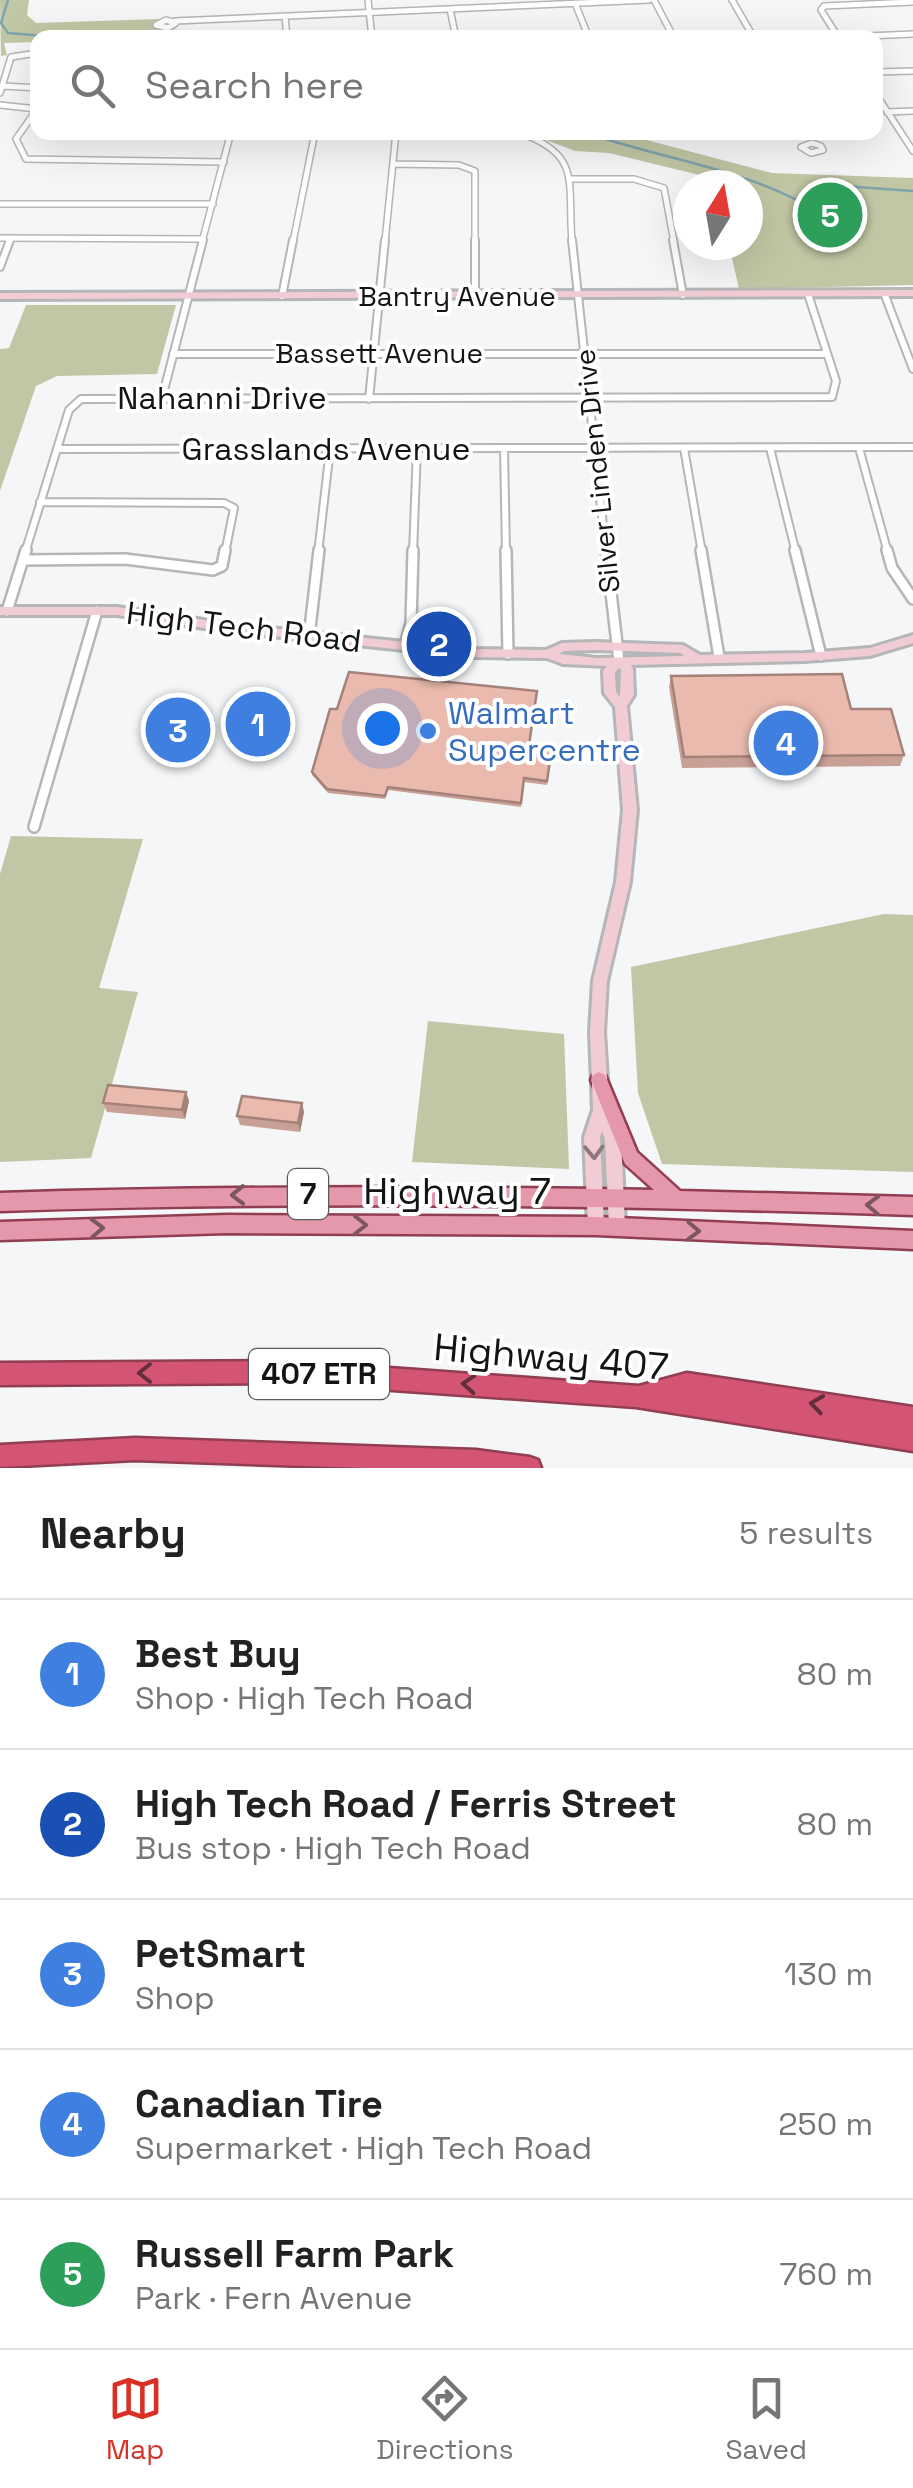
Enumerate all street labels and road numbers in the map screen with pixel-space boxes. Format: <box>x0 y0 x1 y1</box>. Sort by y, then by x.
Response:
street label: Bantry Avenue <box>358 278 556 314</box>
street label: Bassett Avenue <box>275 335 483 371</box>
street label: Silver Linden Drive <box>566 347 628 595</box>
street label: Nahanni Drive <box>117 378 327 418</box>
street label: Grasslands Avenue <box>182 429 470 469</box>
street label: High Tech Road <box>124 593 364 661</box>
street label: Highway 7 <box>363 1167 551 1215</box>
road number: 7 <box>288 1169 328 1219</box>
street label: Highway 407 <box>432 1323 670 1391</box>
road number: 407 ETR <box>249 1349 389 1399</box>

